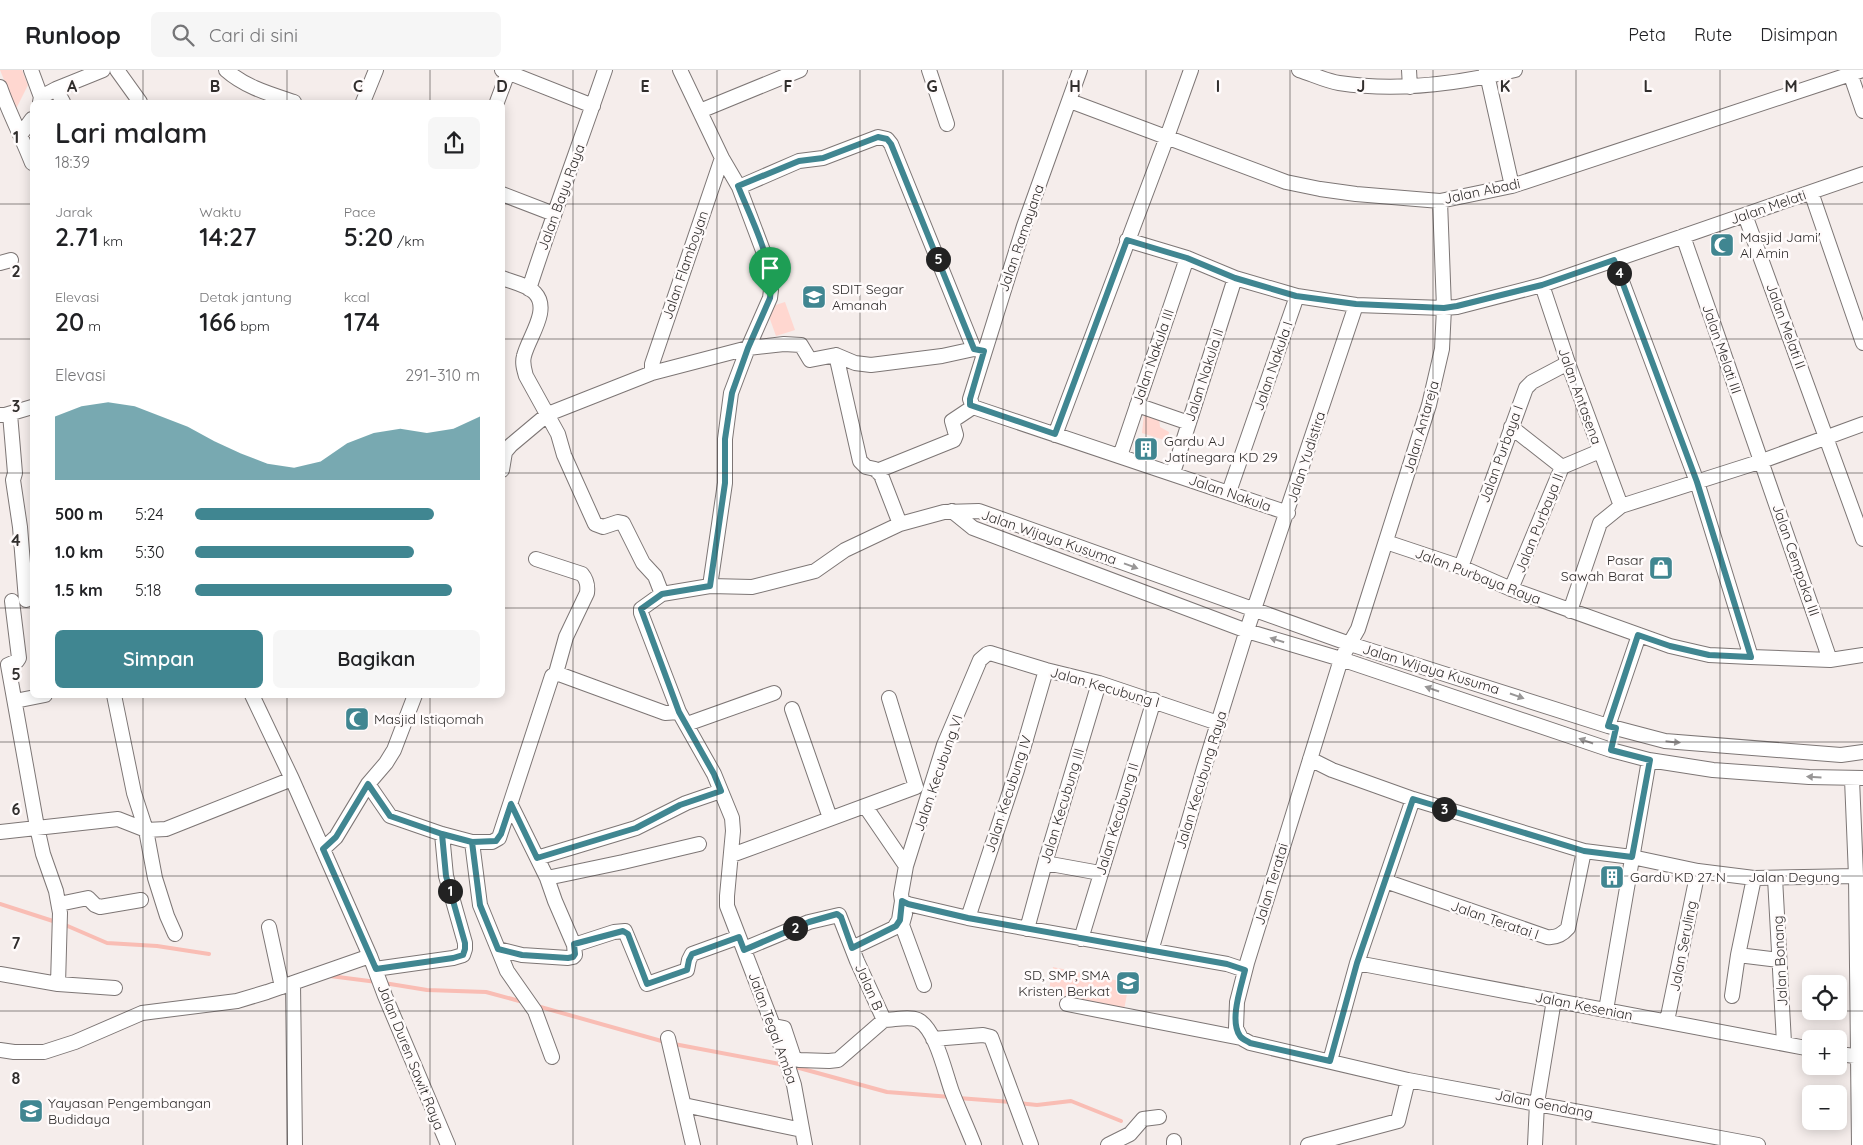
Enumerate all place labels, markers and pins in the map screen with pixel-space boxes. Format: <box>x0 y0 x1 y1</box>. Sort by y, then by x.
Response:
place label: Masjid Jami' Al Amin <box>1740 228 1821 262</box>
mosque icon: Masjid Jami' Al Amin <box>1709 232 1735 258</box>
pin: 5 <box>926 246 950 272</box>
pin <box>749 247 791 298</box>
pin: 4 <box>1606 260 1632 286</box>
place label: SDIT Segar Amanah <box>832 280 905 314</box>
school or university icon: SDIT Segar Amanah <box>801 284 827 310</box>
place label: Gardu AJ Jatinegara KD 29 <box>1164 432 1278 466</box>
building icon: Gardu AJ Jatinegara KD 29 <box>1133 436 1159 462</box>
place label: Pasar Sawah Barat <box>1561 551 1645 585</box>
shop icon: Pasar Sawah Barat <box>1648 555 1674 581</box>
mosque icon: Masjid Istiqomah <box>344 706 370 732</box>
place label: Masjid Istiqomah <box>374 710 484 728</box>
pin: 3 <box>1432 796 1456 822</box>
building icon: Gardu KD 27 N <box>1599 864 1625 890</box>
place label: Gardu KD 27 N <box>1630 868 1726 886</box>
pin: 1 <box>438 878 462 904</box>
pin: 2 <box>782 916 808 940</box>
place label: SD, SMP, SMA Kristen Berkat <box>1018 966 1110 1000</box>
school or university icon: SD, SMP, SMA Kristen Berkat <box>1115 970 1141 996</box>
place label: Yayasan Pengembangan Budidaya <box>48 1094 211 1128</box>
school or university icon: Yayasan Pengembangan Budidaya <box>18 1098 44 1124</box>

